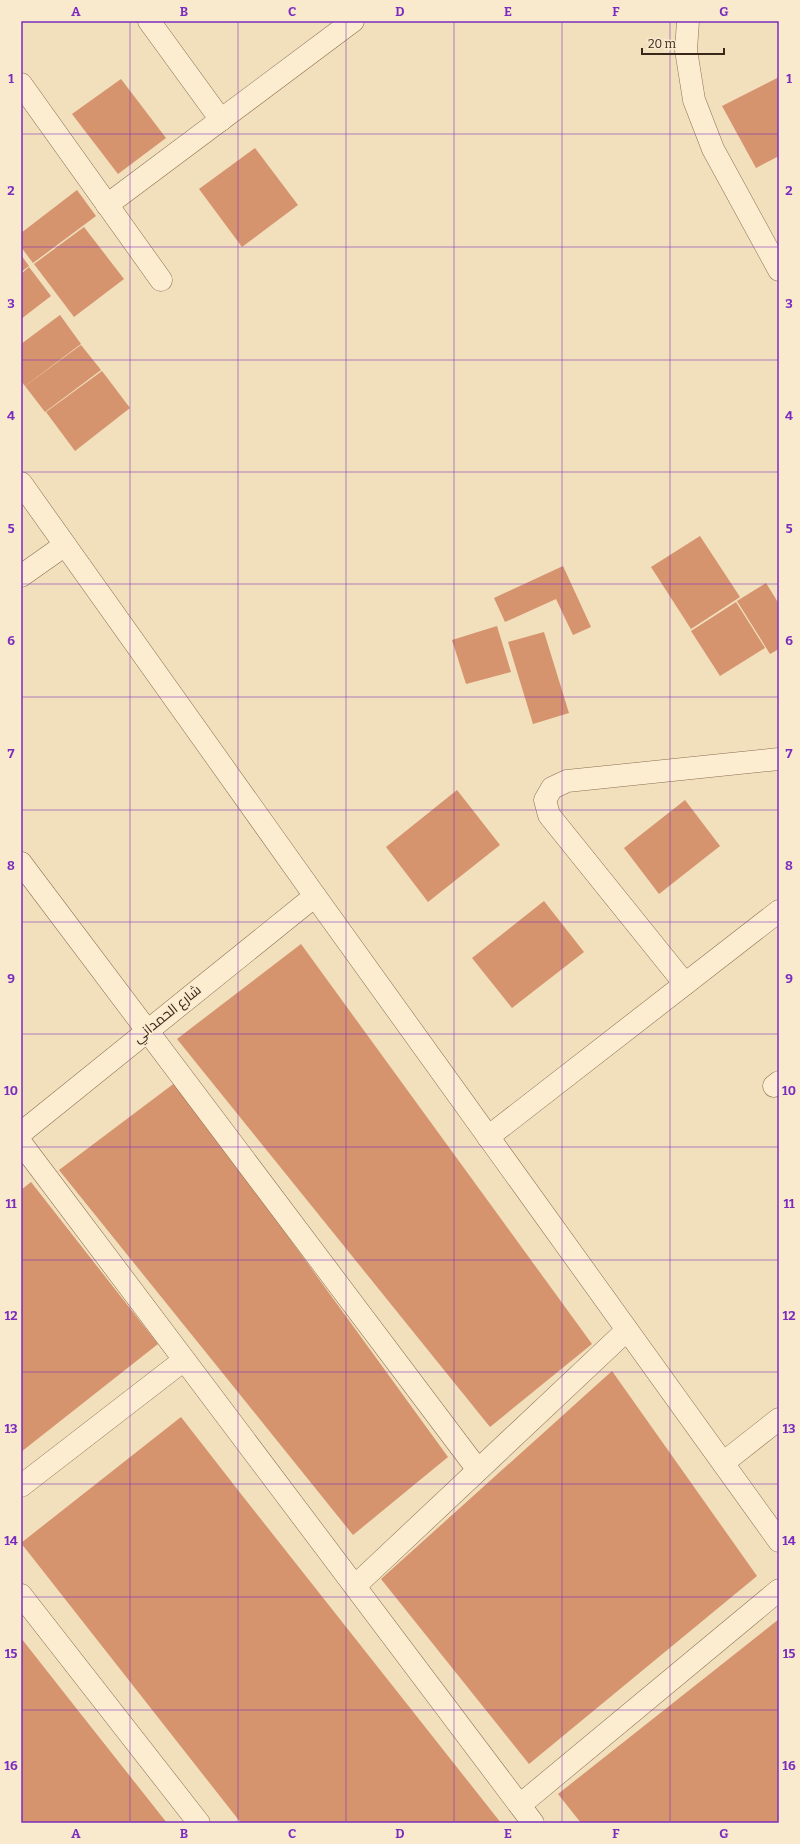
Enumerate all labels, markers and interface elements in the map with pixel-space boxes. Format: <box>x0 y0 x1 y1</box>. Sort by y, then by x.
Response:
text: A <box>71 4 81 19</box>
text: B <box>180 4 188 19</box>
text: C <box>288 4 296 19</box>
text: D <box>395 4 405 19</box>
text: E <box>504 4 512 19</box>
text: F <box>612 4 620 19</box>
text: G <box>719 4 729 19</box>
scale bar <box>642 30 724 56</box>
text: 20 m <box>648 37 677 51</box>
text: 1 <box>8 71 14 86</box>
text: 1 <box>786 71 792 86</box>
text: 2 <box>7 183 15 198</box>
text: 2 <box>785 183 793 198</box>
text: 3 <box>7 296 15 311</box>
text: 3 <box>785 296 793 311</box>
text: 4 <box>7 408 15 423</box>
text: 4 <box>785 408 793 423</box>
text: 5 <box>7 521 15 536</box>
text: 5 <box>785 521 793 536</box>
text: 6 <box>7 633 15 648</box>
text: 6 <box>785 633 793 648</box>
text: 7 <box>8 746 15 761</box>
text: 7 <box>786 746 793 761</box>
text: 8 <box>7 858 15 873</box>
text: 8 <box>785 858 793 873</box>
text: 9 <box>7 971 15 986</box>
text: 9 <box>785 971 793 986</box>
street label: شارع الحمداني <box>129 981 206 1049</box>
text: 10 <box>4 1083 18 1098</box>
text: 10 <box>782 1083 796 1098</box>
text: 11 <box>5 1196 17 1211</box>
text: 11 <box>783 1196 795 1211</box>
text: 12 <box>5 1308 17 1323</box>
text: 12 <box>783 1308 795 1323</box>
text: 13 <box>4 1421 18 1436</box>
text: 13 <box>782 1421 796 1436</box>
text: 14 <box>4 1533 18 1548</box>
text: 14 <box>782 1533 796 1548</box>
text: 15 <box>5 1646 17 1661</box>
text: 15 <box>783 1646 795 1661</box>
text: 16 <box>4 1758 18 1773</box>
text: 16 <box>782 1758 796 1773</box>
text: A <box>71 1826 81 1841</box>
text: B <box>180 1826 188 1841</box>
text: C <box>288 1826 296 1841</box>
text: D <box>395 1826 405 1841</box>
text: E <box>504 1826 512 1841</box>
text: F <box>612 1826 620 1841</box>
text: G <box>719 1826 729 1841</box>

